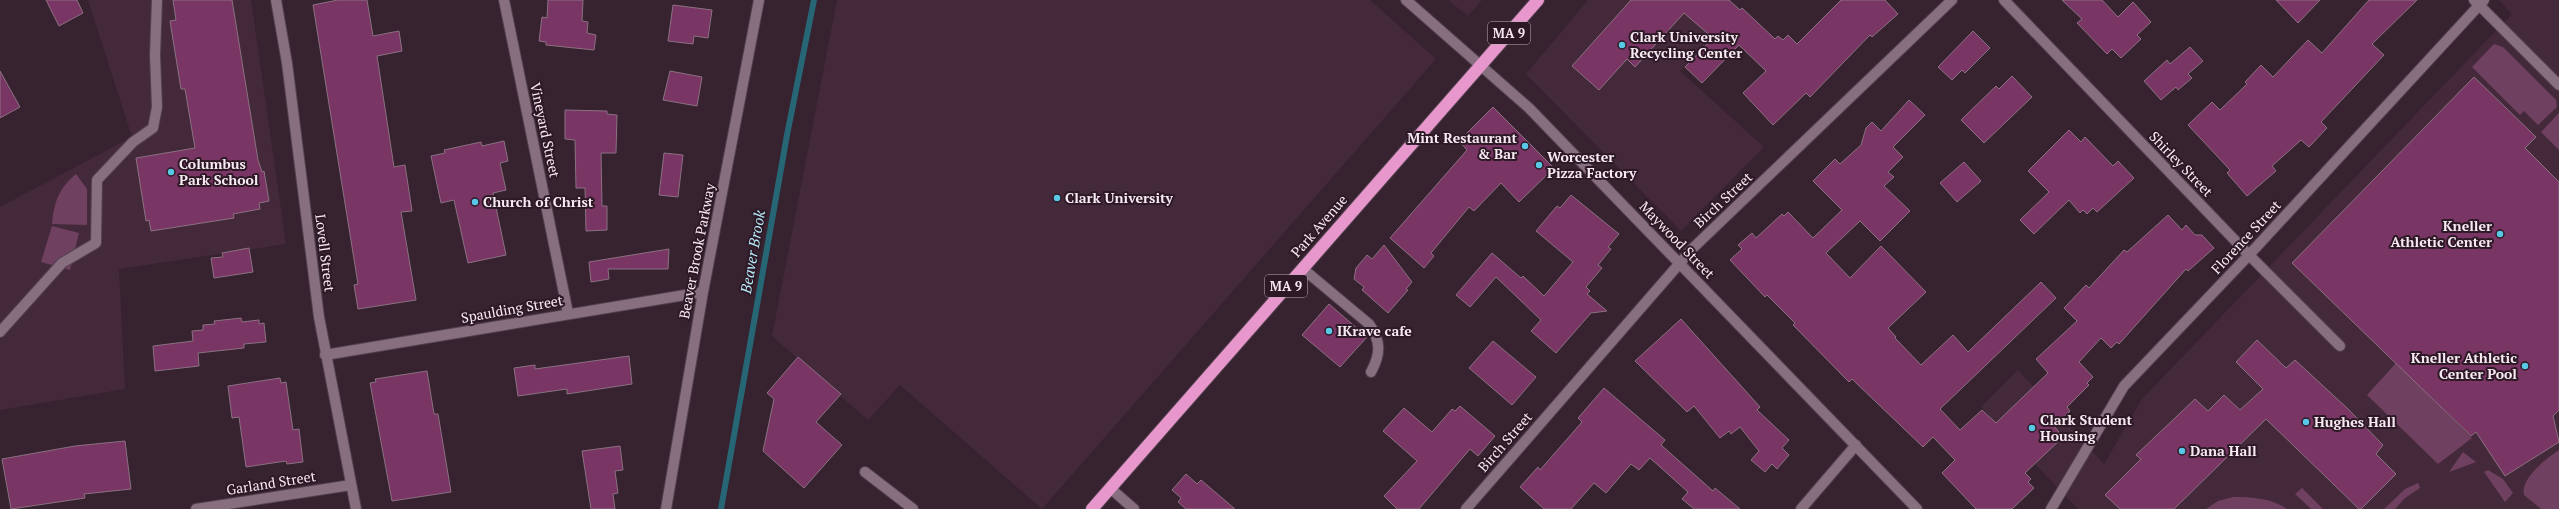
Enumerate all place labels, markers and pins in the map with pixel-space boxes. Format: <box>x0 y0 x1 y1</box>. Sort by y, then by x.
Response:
place label: Clark University Recycling Center <box>1630 27 1742 62</box>
marker: Clark University Recycling Center <box>1617 40 1627 50</box>
place label: Mint Restaurant & Bar <box>1407 128 1517 163</box>
marker: Mint Restaurant & Bar <box>1520 141 1530 151</box>
place label: Worcester Pizza Factory <box>1547 147 1637 182</box>
place label: Columbus Park School <box>179 154 259 189</box>
marker: Worcester Pizza Factory <box>1534 160 1544 170</box>
marker: Columbus Park School <box>166 167 176 177</box>
place label: Clark University <box>1065 188 1174 207</box>
place label: Church of Christ <box>483 192 594 211</box>
marker: Clark University <box>1052 193 1062 203</box>
marker: Church of Christ <box>470 197 480 207</box>
place label: Kneller Athletic Center <box>2390 216 2492 251</box>
marker: Kneller Athletic Center <box>2495 229 2505 239</box>
place label: IKrave cafe <box>1337 321 1412 340</box>
marker: IKrave cafe <box>1324 326 1334 336</box>
place label: Kneller Athletic Center Pool <box>2411 348 2517 383</box>
marker: Kneller Athletic Center Pool <box>2520 361 2530 371</box>
place label: Clark Student Housing <box>2040 410 2133 445</box>
place label: Hughes Hall <box>2314 412 2396 431</box>
marker: Hughes Hall <box>2301 417 2311 427</box>
marker: Clark Student Housing <box>2027 423 2037 433</box>
place label: Dana Hall <box>2190 441 2257 460</box>
marker: Dana Hall <box>2177 446 2187 456</box>

